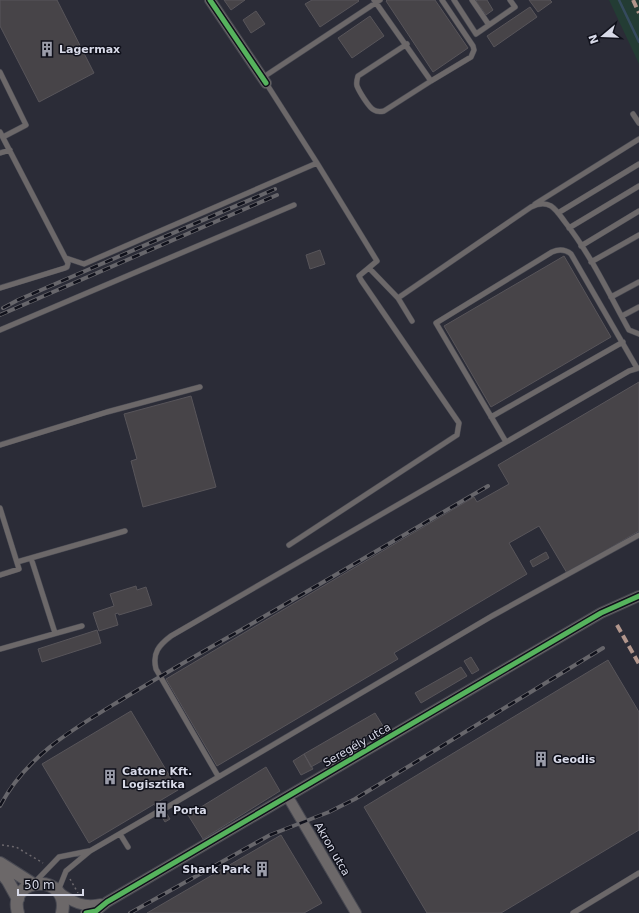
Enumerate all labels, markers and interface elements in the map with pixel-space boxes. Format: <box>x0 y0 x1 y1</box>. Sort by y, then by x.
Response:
north arrow <box>583 16 623 56</box>
text: N <box>586 33 602 46</box>
building icon: Lagermax <box>38 40 56 58</box>
place label: Lagermax <box>59 43 120 56</box>
street label: Seregély utca <box>321 720 393 770</box>
building icon: Geodis <box>532 750 550 768</box>
place label: Geodis <box>553 753 596 766</box>
place label: Catone Kft. Logisztika <box>122 765 192 791</box>
building icon: Catone Kft. Logisztika <box>101 768 119 786</box>
building icon: Porta <box>152 801 170 819</box>
place label: Porta <box>173 804 207 817</box>
street label: Akron utca <box>312 820 352 878</box>
building icon: Shark Park <box>253 860 271 878</box>
place label: Shark Park <box>182 863 251 876</box>
scale bar <box>18 871 83 897</box>
text: 50 m <box>24 878 55 892</box>

